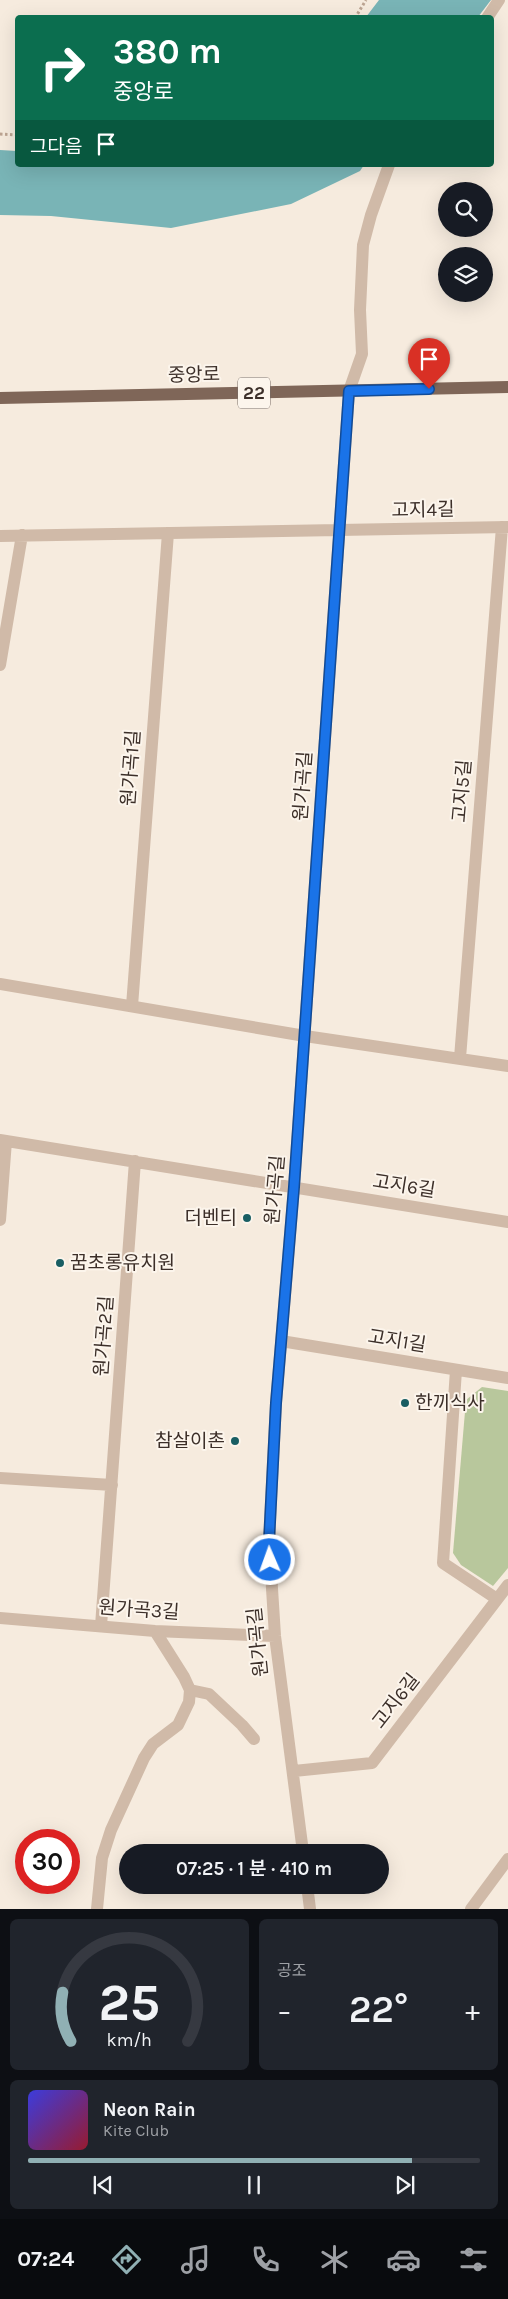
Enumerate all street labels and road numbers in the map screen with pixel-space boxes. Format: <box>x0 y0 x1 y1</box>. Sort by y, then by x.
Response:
street label: 중앙로 <box>168 364 220 386</box>
road number: 22 <box>238 378 270 408</box>
street label: 고지4길 <box>391 498 455 522</box>
street label: 원가곡1길 <box>117 729 145 807</box>
street label: 원가곡길 <box>290 750 316 822</box>
street label: 고지5길 <box>448 759 476 823</box>
street label: 원가곡길 <box>261 1154 289 1226</box>
street label: 고지6길 <box>371 1170 437 1202</box>
street label: 원가곡2길 <box>90 1295 118 1377</box>
street label: 고지1길 <box>366 1326 428 1356</box>
street label: 원가곡3길 <box>98 1596 180 1624</box>
street label: 원가곡길 <box>243 1606 273 1678</box>
street label: 고지6길 <box>368 1669 424 1733</box>

